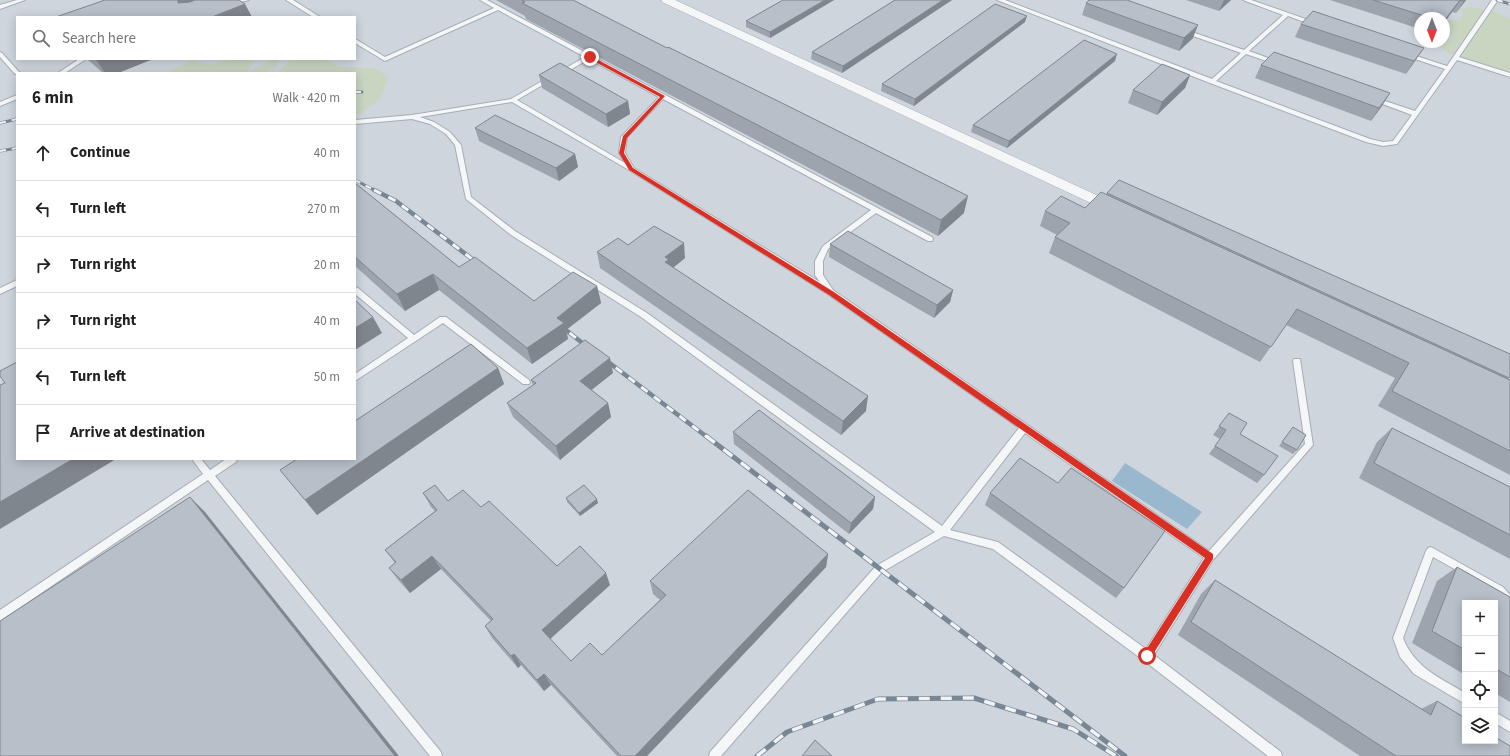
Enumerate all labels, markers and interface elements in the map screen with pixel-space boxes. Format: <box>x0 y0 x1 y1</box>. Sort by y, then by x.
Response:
north arrow <box>1414 12 1450 48</box>
search box <box>16 16 356 60</box>
icon: search <box>30 27 52 49</box>
text: Search here <box>62 28 136 49</box>
route end <box>581 48 599 66</box>
text: 6 min <box>32 86 73 110</box>
text: Walk · 420 m <box>272 89 340 107</box>
icon: ahead <box>32 142 54 164</box>
text: Continue <box>70 142 130 163</box>
text: 40 m <box>314 144 340 162</box>
icon: left <box>32 198 54 220</box>
text: Turn left <box>70 198 126 219</box>
text: 270 m <box>307 200 340 218</box>
icon: right <box>32 254 54 276</box>
text: Turn right <box>70 254 136 275</box>
text: 20 m <box>314 256 340 274</box>
icon: right <box>32 310 54 332</box>
text: Turn right <box>70 310 136 331</box>
text: 40 m <box>314 312 340 330</box>
icon: left <box>32 366 54 388</box>
text: Turn left <box>70 366 126 387</box>
text: 50 m <box>314 368 340 386</box>
icon: arrive <box>32 422 54 444</box>
text: Arrive at destination <box>70 422 205 443</box>
map controls <box>1462 600 1498 744</box>
button: + <box>1462 600 1498 636</box>
button: − <box>1462 636 1498 672</box>
route start <box>1138 647 1156 665</box>
button: locate <box>1462 672 1498 708</box>
button: layers <box>1462 708 1498 744</box>

